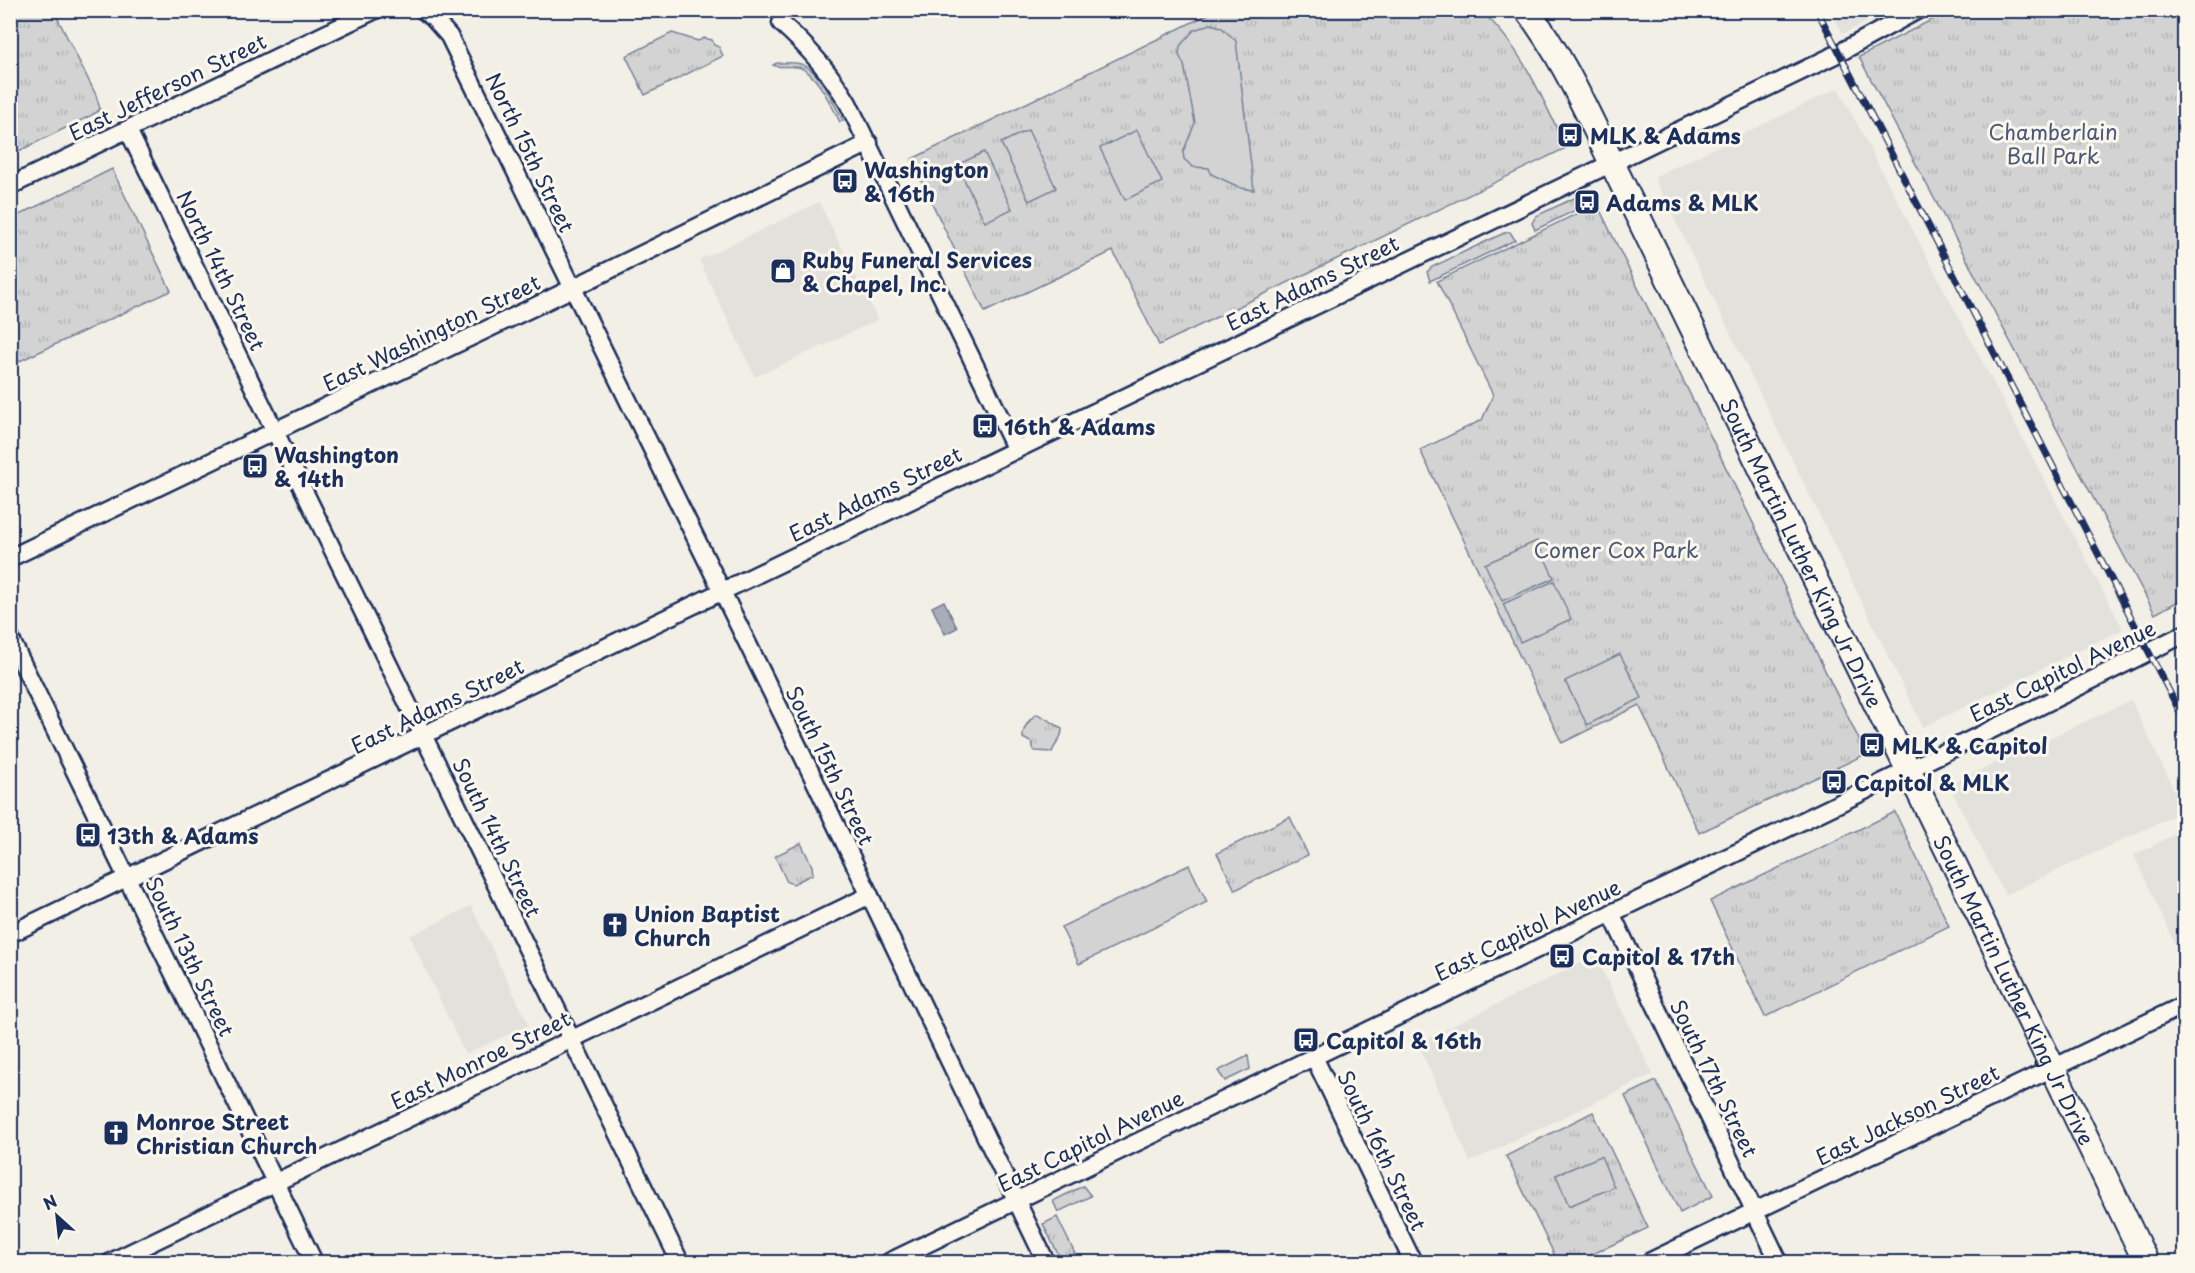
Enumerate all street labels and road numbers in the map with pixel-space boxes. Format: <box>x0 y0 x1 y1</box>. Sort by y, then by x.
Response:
street label: East Jefferson Street <box>63 24 271 148</box>
street label: North 15th Street <box>478 67 584 237</box>
street label: North 14th Street <box>169 185 275 355</box>
street label: East Adams Street <box>1220 226 1404 338</box>
street label: East Washington Street <box>317 265 545 399</box>
street label: South Martin Luther King Jr Drive <box>1713 393 1891 713</box>
street label: East Adams Street <box>783 437 967 549</box>
street label: East Capitol Avenue <box>1963 611 2161 729</box>
street label: East Adams Street <box>345 649 529 761</box>
street label: South 15th Street <box>779 680 883 850</box>
street label: South 14th Street <box>446 752 550 922</box>
street label: South Martin Luther King Jr Drive <box>1926 829 2103 1150</box>
street label: East Capitol Avenue <box>1428 870 1626 988</box>
street label: South 13th Street <box>138 871 244 1041</box>
street label: South 17th Street <box>1663 994 1767 1162</box>
street label: East Monroe Street <box>385 1002 575 1116</box>
street label: East Jackson Street <box>1810 1056 2004 1172</box>
street label: South 16th Street <box>1330 1065 1436 1235</box>
street label: East Capitol Avenue <box>991 1081 1189 1199</box>

